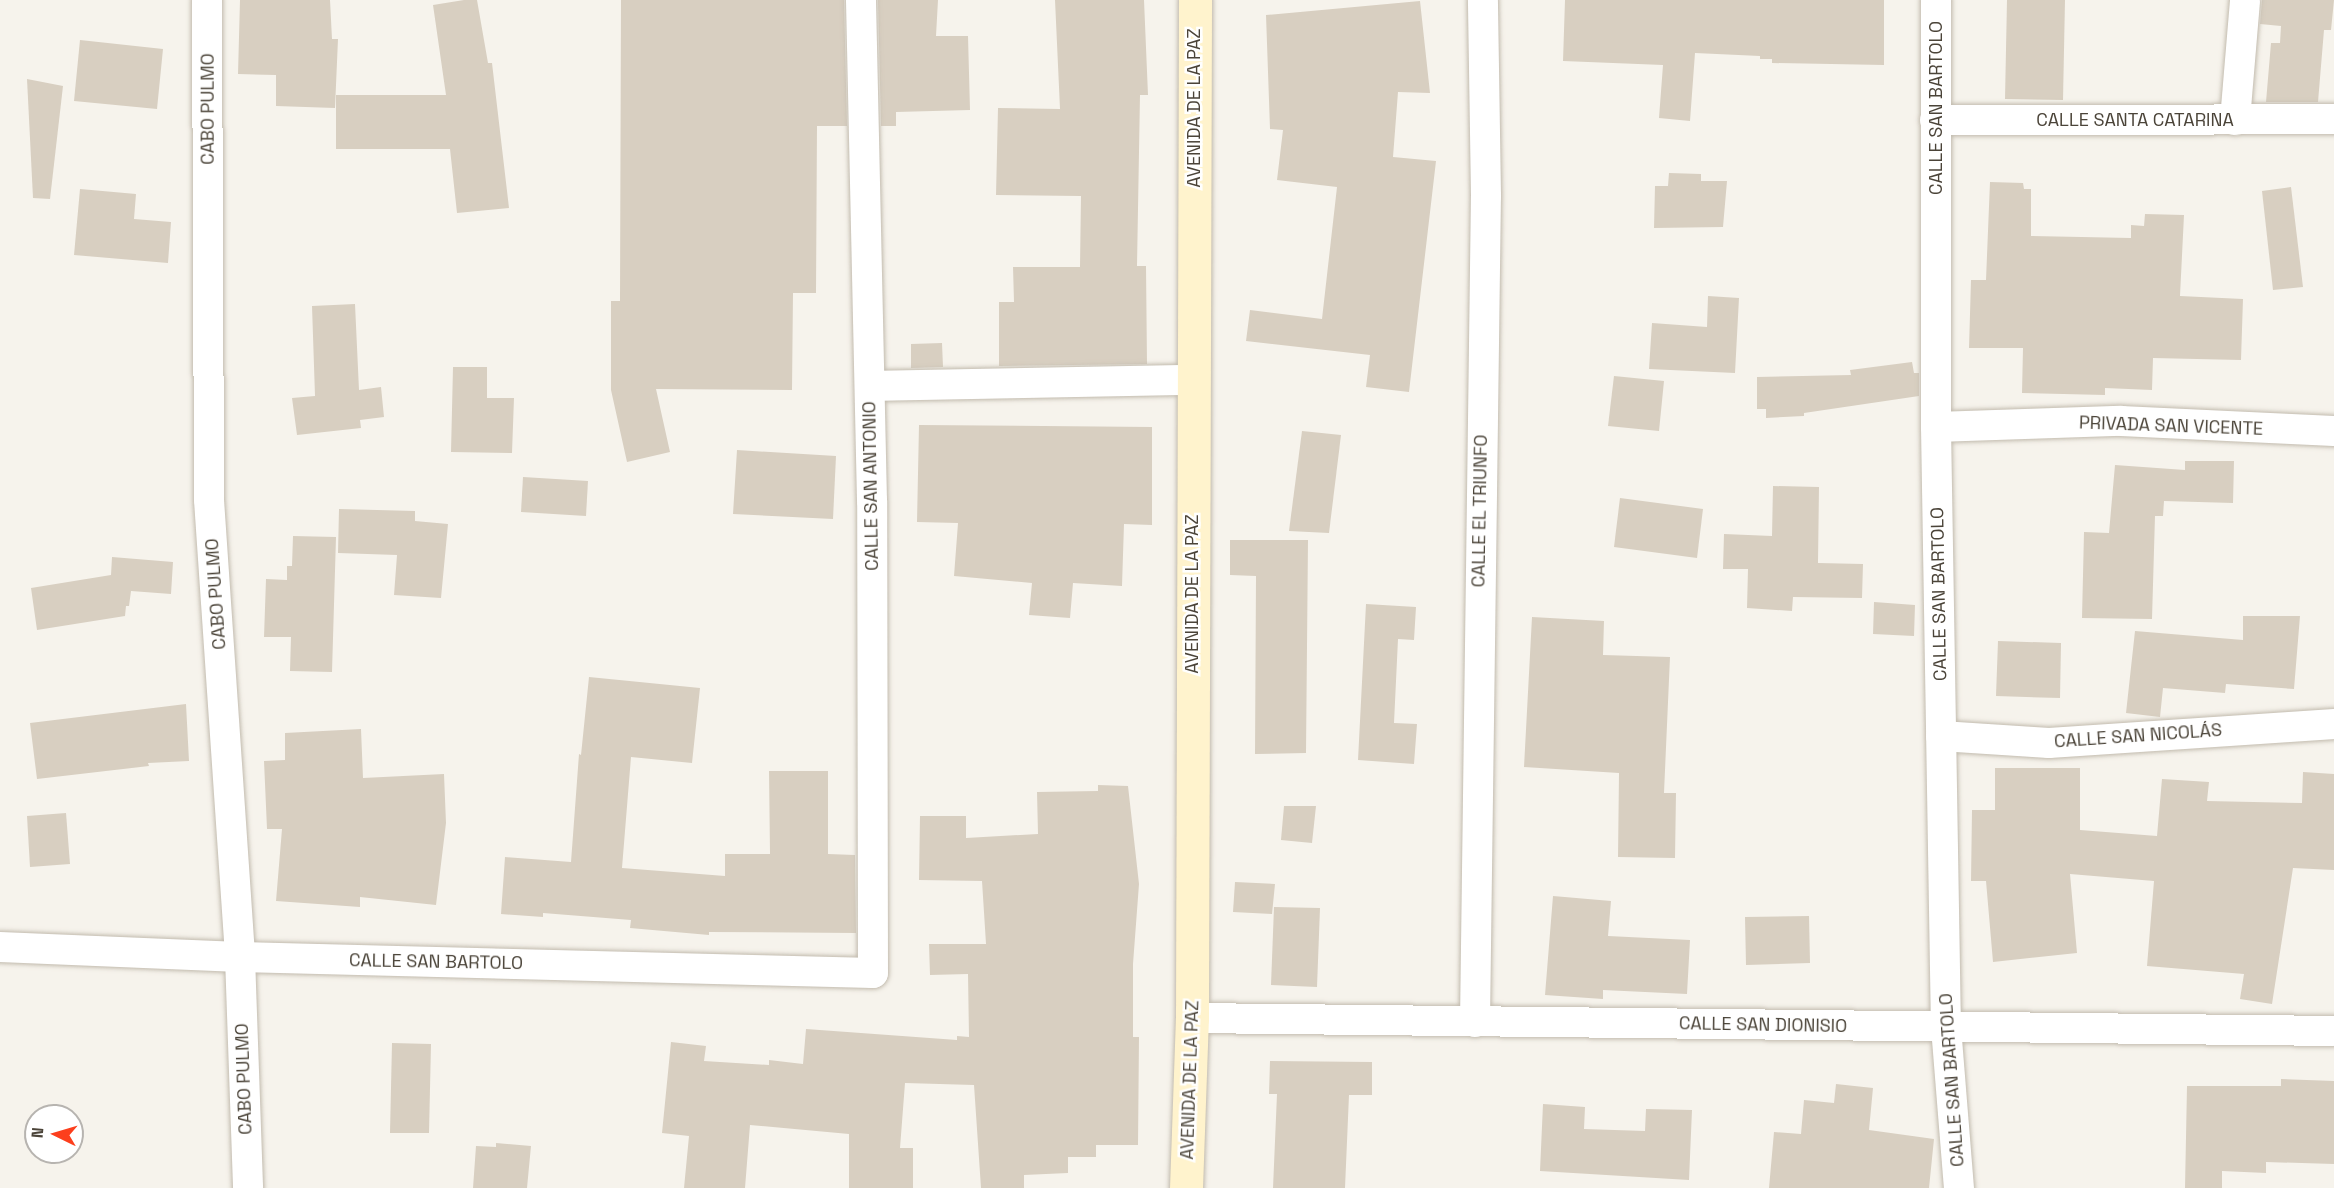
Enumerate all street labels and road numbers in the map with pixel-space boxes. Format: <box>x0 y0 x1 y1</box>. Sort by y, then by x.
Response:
street label: CALLE SAN BARTOLO <box>1925 21 1947 195</box>
street label: AVENIDA DE LA PAZ <box>1183 28 1205 188</box>
street label: CABO PULMO <box>197 53 219 165</box>
street label: CALLE SANTA CATARINA <box>2036 109 2234 131</box>
street label: CALLE SAN ANTONIO <box>859 401 883 571</box>
street label: PRIVADA SAN VICENTE <box>2078 412 2264 440</box>
street label: CALLE EL TRIUNFO <box>1468 434 1492 588</box>
street label: CALLE SAN BARTOLO <box>1927 507 1951 681</box>
street label: AVENIDA DE LA PAZ <box>1181 514 1203 674</box>
street label: CABO PULMO <box>201 538 231 650</box>
street label: CALLE SAN NICOLÁS <box>2053 719 2223 753</box>
street label: CALLE SAN BARTOLO <box>349 950 523 974</box>
street label: CALLE SAN BARTOLO <box>1935 992 1969 1168</box>
street label: AVENIDA DE LA PAZ <box>1176 1000 1204 1160</box>
street label: CALLE SAN DIONISIO <box>1679 1013 1847 1037</box>
street label: CABO PULMO <box>231 1023 257 1135</box>

